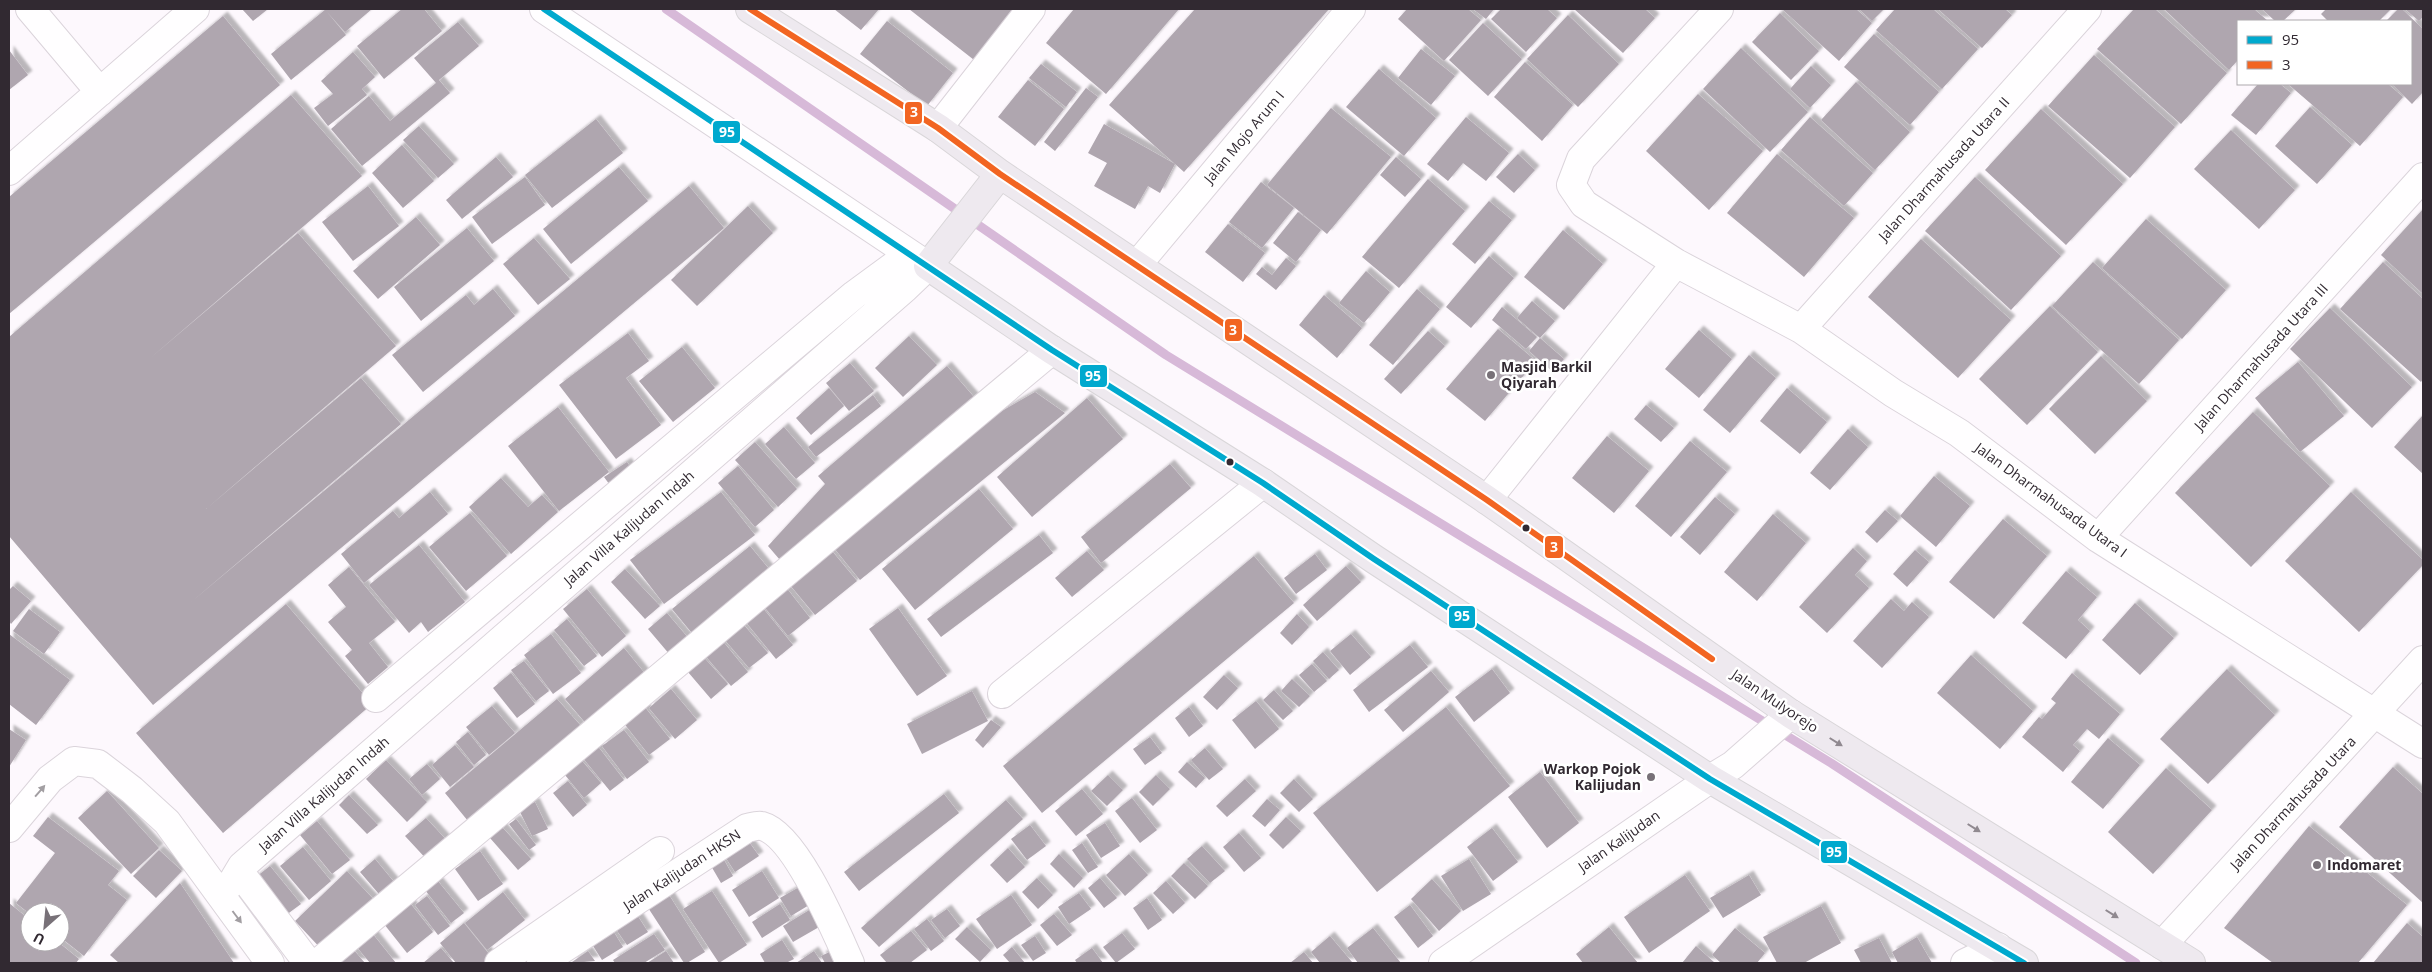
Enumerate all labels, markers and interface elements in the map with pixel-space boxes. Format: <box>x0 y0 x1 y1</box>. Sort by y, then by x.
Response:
legend <box>2237 20 2412 85</box>
text: 95 <box>2282 29 2299 49</box>
text: 3 <box>2282 54 2291 74</box>
street label: Jalan Mojo Arum I <box>1198 86 1288 189</box>
street label: Jalan Dharmahusada Utara II <box>1872 93 2013 246</box>
line badge: 3 <box>904 101 923 125</box>
text: 3 <box>910 102 918 121</box>
line badge: 95 <box>712 120 741 144</box>
text: 95 <box>719 122 735 141</box>
street label: Jalan Dharmahusada Utara III <box>2188 279 2332 436</box>
line badge: 3 <box>1224 318 1243 342</box>
text: 3 <box>1229 320 1237 339</box>
place label: Masjid Barkil Qiyarah <box>1501 357 1592 392</box>
line badge: 95 <box>1079 364 1108 388</box>
text: 95 <box>1085 366 1101 385</box>
marker: Masjid Barkil Qiyarah <box>1485 369 1497 381</box>
street label: Jalan Dharmahusada Utara I <box>1970 437 2131 561</box>
unlabelled marker <box>1225 457 1235 467</box>
street label: Jalan Villa Kalijudan Indah <box>558 466 698 591</box>
unlabelled marker <box>1521 523 1531 533</box>
line badge: 3 <box>1544 535 1564 559</box>
text: 3 <box>1550 537 1558 556</box>
line badge: 95 <box>1448 605 1476 629</box>
text: 95 <box>1454 606 1470 625</box>
street label: Jalan Mulyorejo <box>1727 663 1822 737</box>
street label: Jalan Villa Kalijudan Indah <box>253 732 393 857</box>
street label: Jalan Dharmahusada Utara <box>2224 732 2360 875</box>
one-way arrow <box>1829 737 1843 747</box>
place label: Warkop Pojok Kalijudan <box>1544 759 1641 794</box>
marker: Warkop Pojok Kalijudan <box>1645 771 1657 783</box>
one-way arrow <box>34 785 46 797</box>
street label: Jalan Kalijudan <box>1572 805 1663 877</box>
one-way arrow <box>1967 823 1981 832</box>
street label: Jalan Kalijudan HKSN <box>618 824 744 916</box>
line badge: 95 <box>1820 840 1848 864</box>
text: 95 <box>1826 842 1842 861</box>
place label: Indomaret <box>2327 855 2401 874</box>
marker: Indomaret <box>2311 859 2323 871</box>
north arrow <box>20 902 70 952</box>
one-way arrow <box>2105 909 2119 918</box>
one-way arrow <box>232 910 242 924</box>
text: U <box>30 928 48 950</box>

